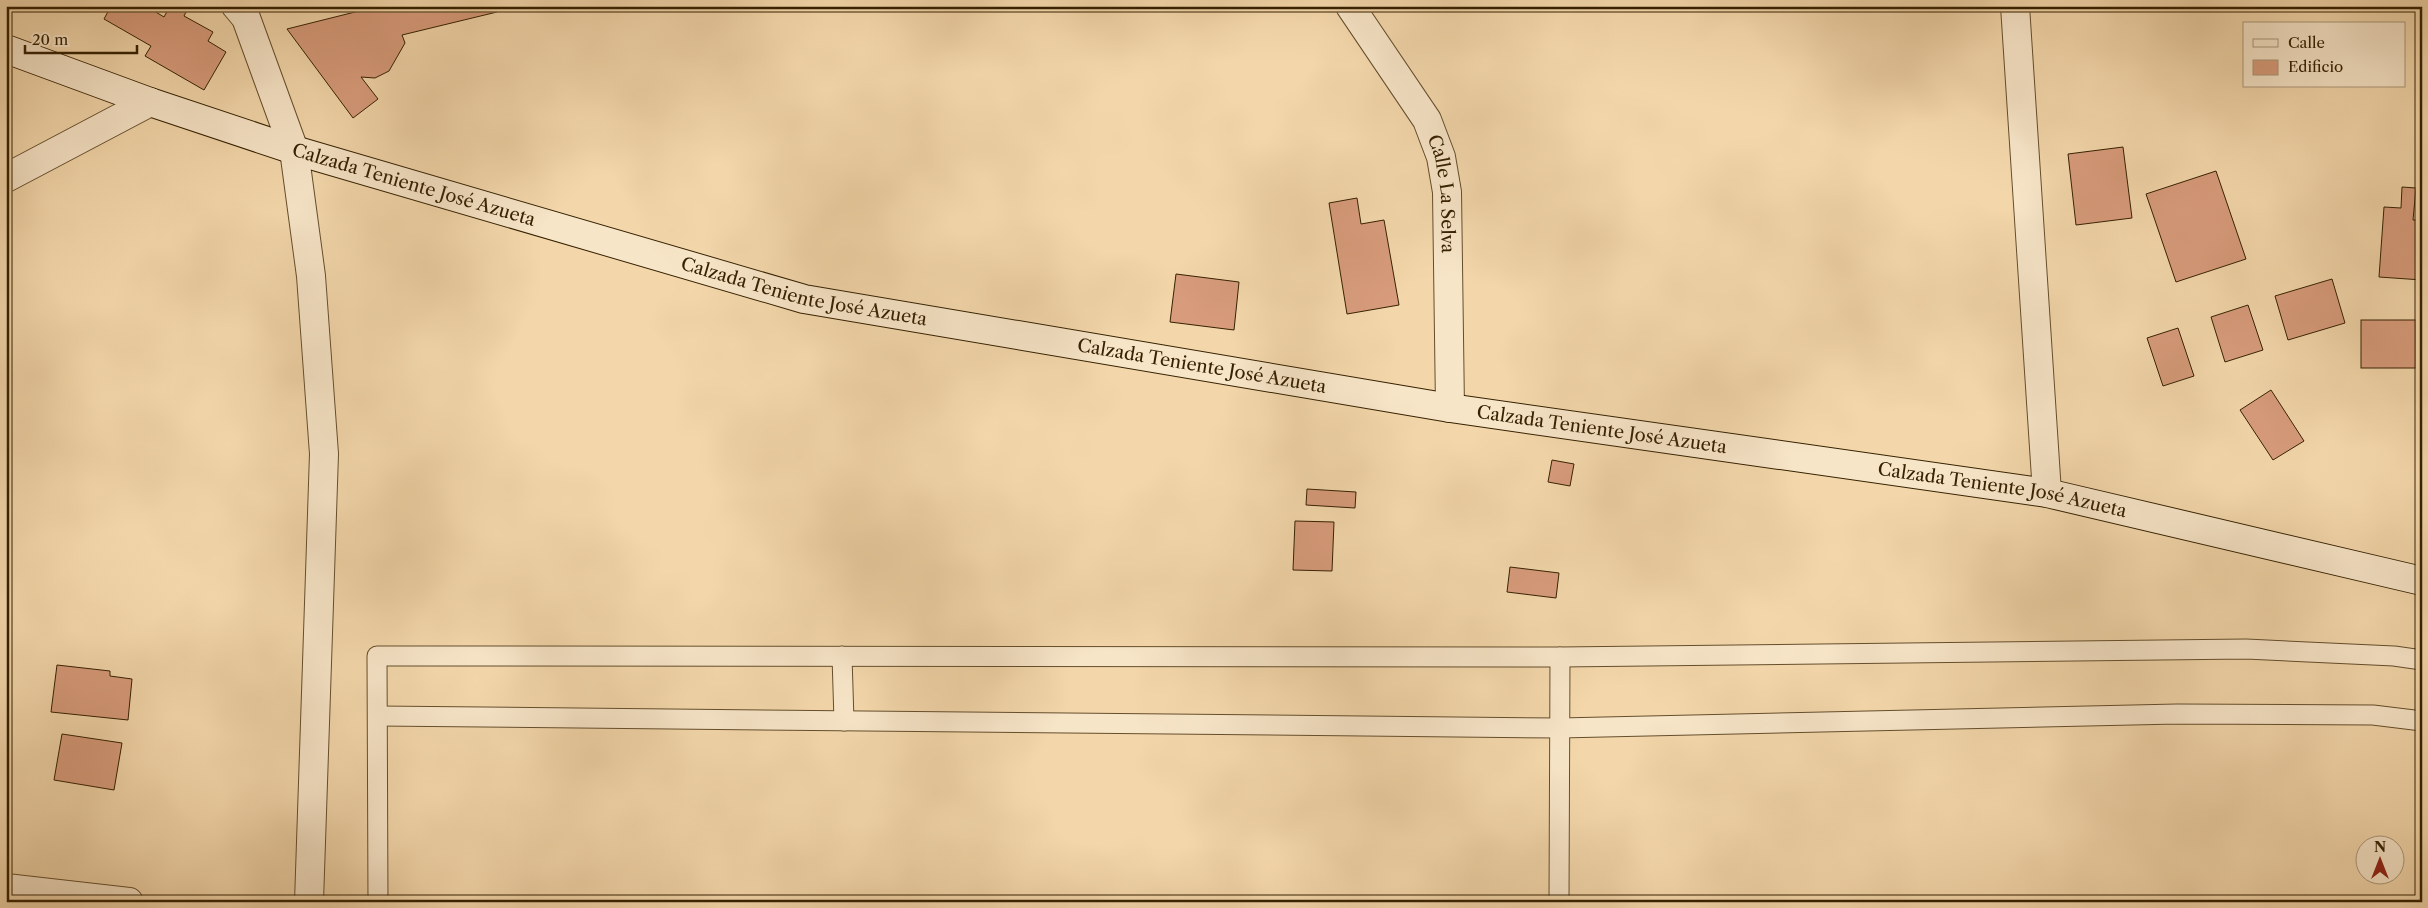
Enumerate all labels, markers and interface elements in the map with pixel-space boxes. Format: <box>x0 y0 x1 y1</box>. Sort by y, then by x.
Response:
scale bar <box>25 22 138 54</box>
legend <box>2243 22 2406 88</box>
text: 20 m <box>32 30 68 49</box>
text: Calle <box>2288 33 2325 52</box>
text: Edificio <box>2288 57 2343 76</box>
street label: Calle La Selva <box>1423 132 1459 254</box>
street label: Calzada Teniente José Azueta <box>290 139 538 231</box>
street label: Calzada Teniente José Azueta <box>678 253 929 331</box>
street label: Calzada Teniente José Azueta <box>1076 334 1329 398</box>
street label: Calzada Teniente José Azueta <box>1475 401 1729 458</box>
street label: Calzada Teniente José Azueta <box>1876 458 2129 522</box>
north arrow <box>2356 836 2406 886</box>
text: N <box>2374 838 2386 856</box>

